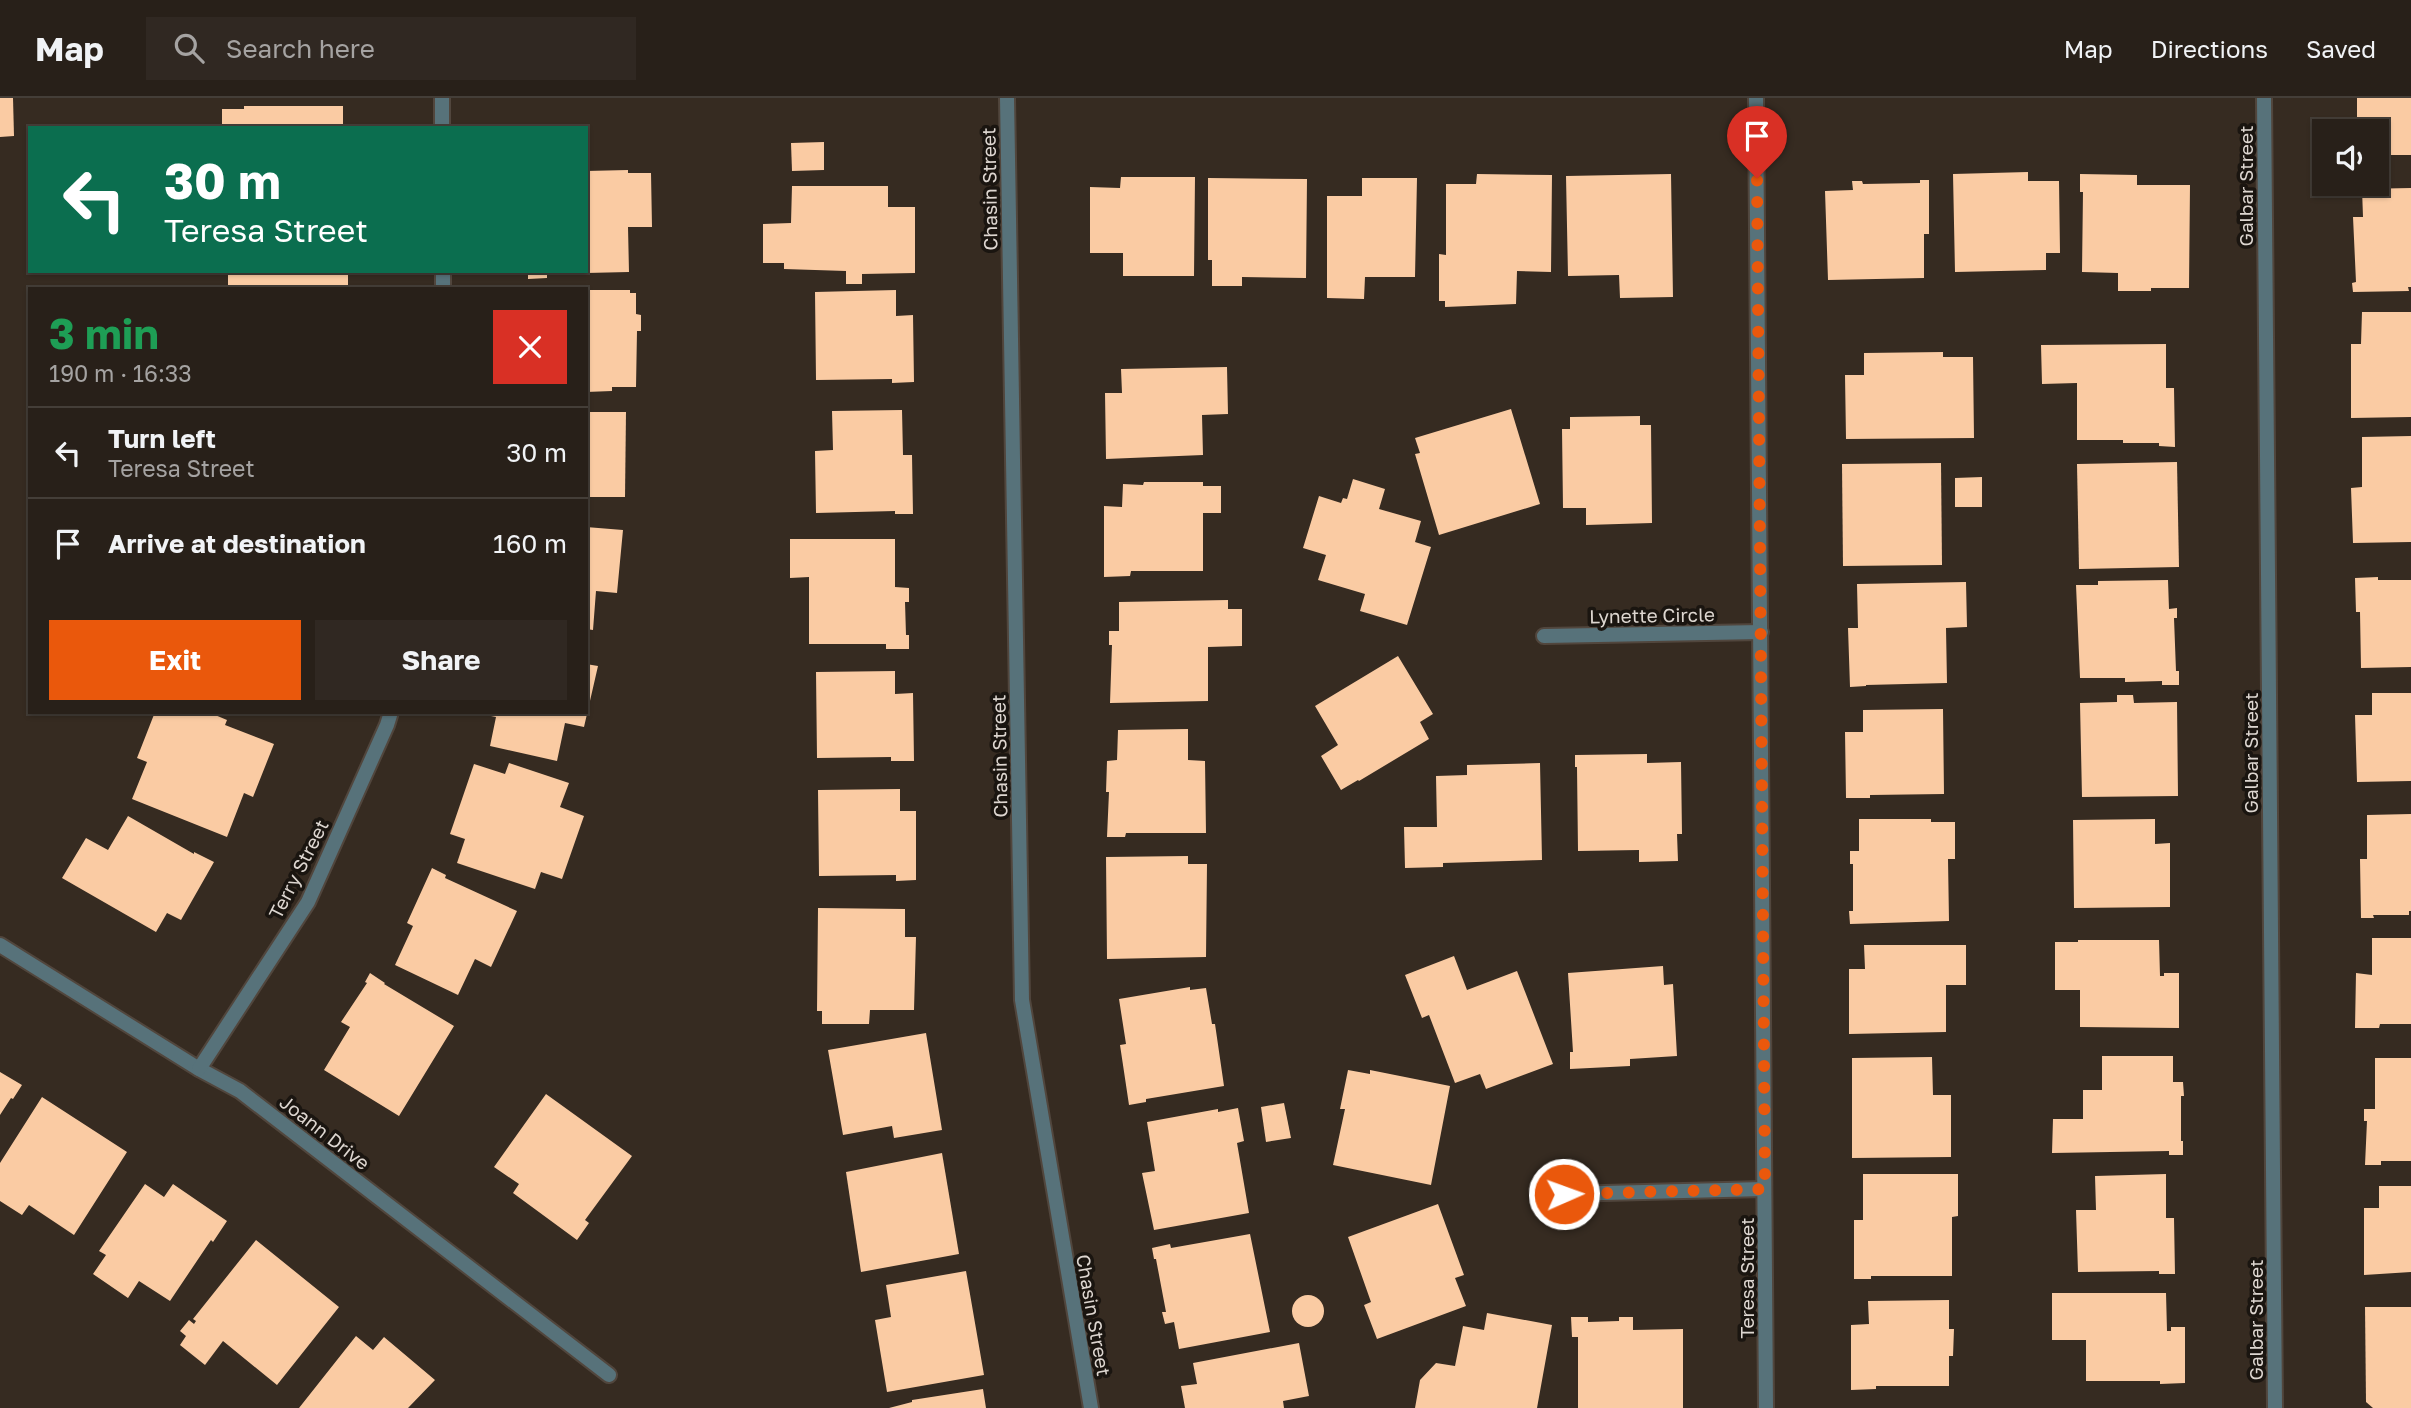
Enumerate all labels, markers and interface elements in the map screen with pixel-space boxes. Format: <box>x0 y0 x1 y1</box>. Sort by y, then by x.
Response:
search box <box>146 17 636 80</box>
text: Map <box>35 29 104 68</box>
icon: search <box>170 29 208 67</box>
text: Search here <box>226 33 375 64</box>
text: Map <box>2064 34 2113 63</box>
text: Directions <box>2151 34 2268 63</box>
text: Saved <box>2306 34 2376 63</box>
pin <box>1727 106 1787 178</box>
icon: arrive <box>1738 117 1776 155</box>
map controls <box>2312 119 2389 196</box>
button: sound <box>2312 119 2389 196</box>
street label: Galbar Street <box>2234 125 2257 247</box>
street label: Chasin Street <box>976 127 1002 251</box>
text: 30 m <box>164 151 281 210</box>
icon: left <box>49 154 140 245</box>
text: Teresa Street <box>164 211 368 249</box>
text: 3 min <box>49 308 159 358</box>
button: close <box>493 310 567 384</box>
text: 190 m · 16:33 <box>49 359 192 387</box>
text: Turn left <box>108 423 216 454</box>
icon: left <box>49 434 87 472</box>
text: 30 m <box>506 437 567 468</box>
text: Teresa Street <box>108 454 255 482</box>
icon: arrive <box>49 525 87 563</box>
text: Arrive at destination <box>108 528 366 559</box>
text: 160 m <box>493 528 567 559</box>
street label: Lynette Circle <box>1589 602 1715 628</box>
button: Exit <box>49 620 301 700</box>
button: Share <box>315 620 567 700</box>
street label: Galbar Street <box>2239 692 2262 814</box>
street label: Chasin Street <box>986 694 1012 818</box>
street label: Terry Street <box>263 816 333 922</box>
street label: Joann Drive <box>275 1090 375 1174</box>
position arrow <box>1527 1157 1601 1231</box>
street label: Teresa Street <box>1735 1217 1758 1339</box>
street label: Chasin Street <box>1072 1252 1116 1378</box>
street label: Galbar Street <box>2244 1259 2267 1381</box>

